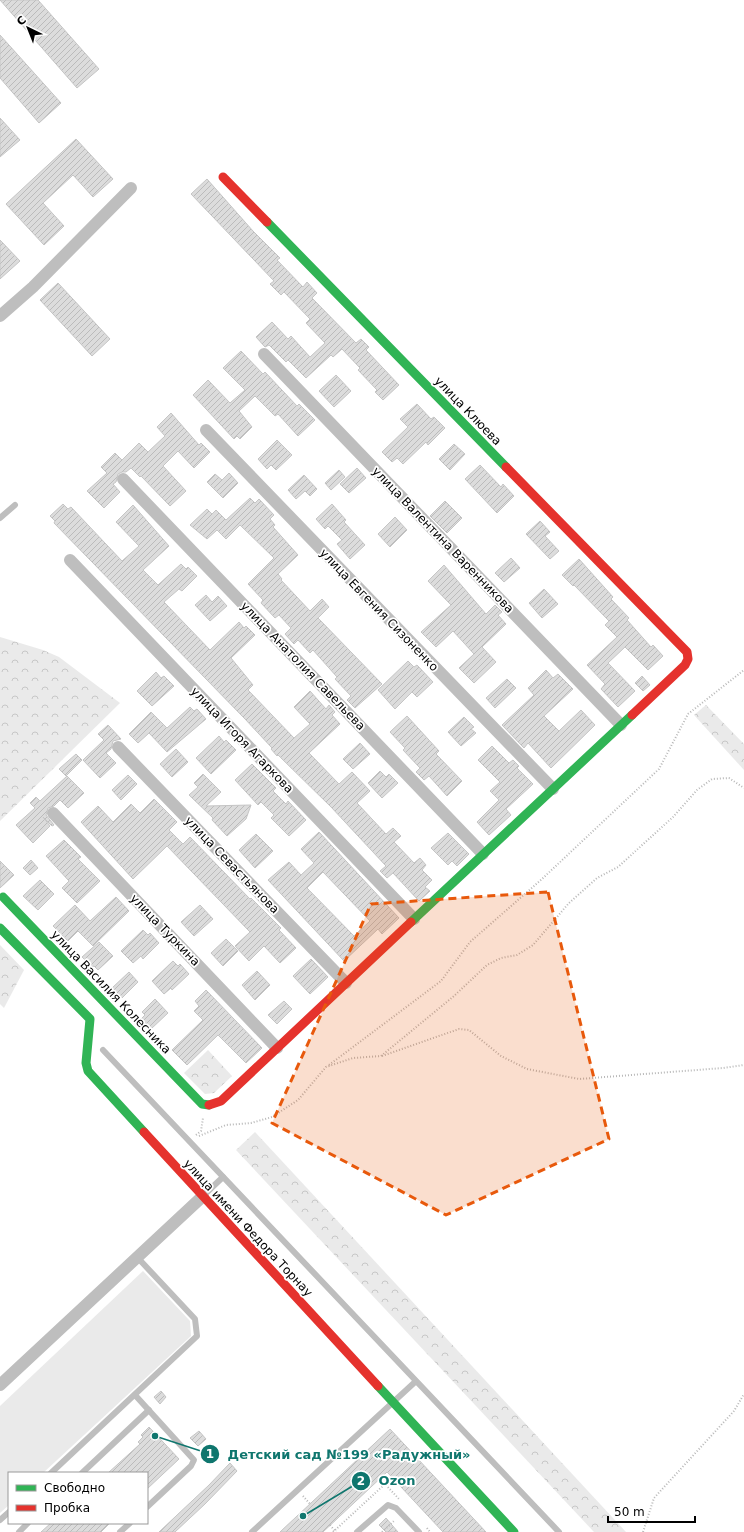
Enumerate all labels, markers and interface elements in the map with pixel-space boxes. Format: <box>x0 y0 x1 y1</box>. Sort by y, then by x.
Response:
north arrow <box>8 8 48 48</box>
text: С <box>14 14 29 29</box>
street label: улица Клюева <box>432 374 504 448</box>
street label: улица Валентина Варенникова <box>369 464 517 616</box>
street label: улица Евгения Сизоненко <box>317 546 441 674</box>
street label: улица Анатолия Савельева <box>238 599 368 733</box>
street label: улица Игоря Агаркова <box>188 684 296 796</box>
street label: улица Севастьянова <box>182 814 282 916</box>
street label: улица Туркина <box>127 891 203 969</box>
street label: улица Василия Колесника <box>48 927 174 1057</box>
street label: улица имени Федора Торнау <box>181 1157 315 1299</box>
callout: Детский сад №199 «Радужный» <box>200 1442 478 1467</box>
text: 1 <box>206 1447 214 1461</box>
text: Детский сад №199 «Радужный» <box>228 1447 470 1462</box>
callout: Ozon <box>351 1468 423 1493</box>
legend <box>8 1472 148 1524</box>
text: Ozon <box>379 1473 415 1488</box>
text: 2 <box>357 1474 365 1488</box>
text: Свободно <box>44 1481 105 1495</box>
scale bar <box>608 1498 695 1524</box>
text: Пробка <box>44 1501 90 1515</box>
text: 50 m <box>614 1505 645 1519</box>

